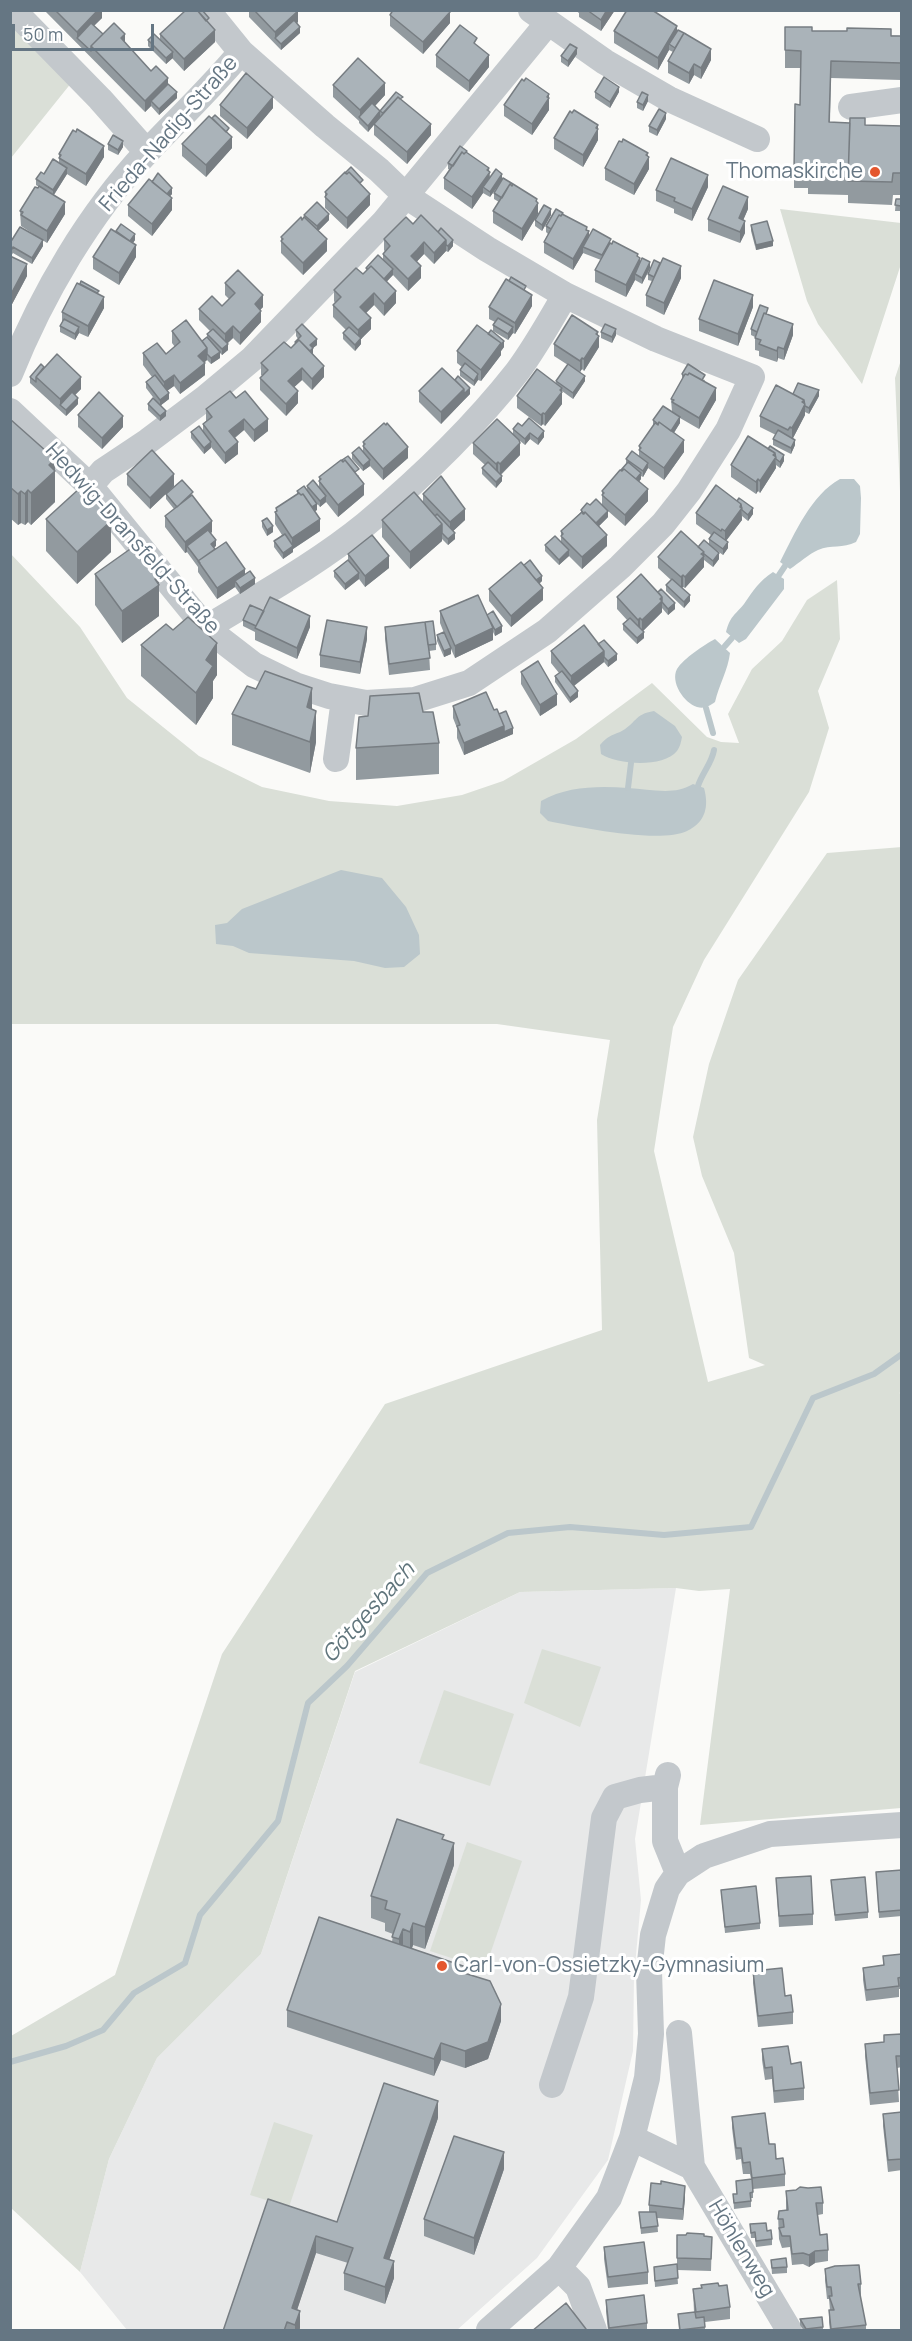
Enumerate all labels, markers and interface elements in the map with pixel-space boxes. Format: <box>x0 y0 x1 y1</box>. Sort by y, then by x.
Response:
scale bar <box>15 12 158 50</box>
text: 50 m <box>23 22 63 46</box>
street label: Frieda-Nadig-Straße <box>95 51 243 217</box>
place label: Thomaskirche <box>726 159 863 185</box>
marker: Thomaskirche <box>868 165 882 179</box>
street label: Hedwig-Dransfeld-Straße <box>40 438 224 640</box>
water label: Götgesbach <box>317 1558 421 1668</box>
place label: Carl-von-Ossietzky-Gymnasium <box>454 1953 764 1979</box>
marker: Carl-von-Ossietzky-Gymnasium <box>435 1959 449 1973</box>
street label: Höhlenweg <box>702 2196 780 2302</box>

